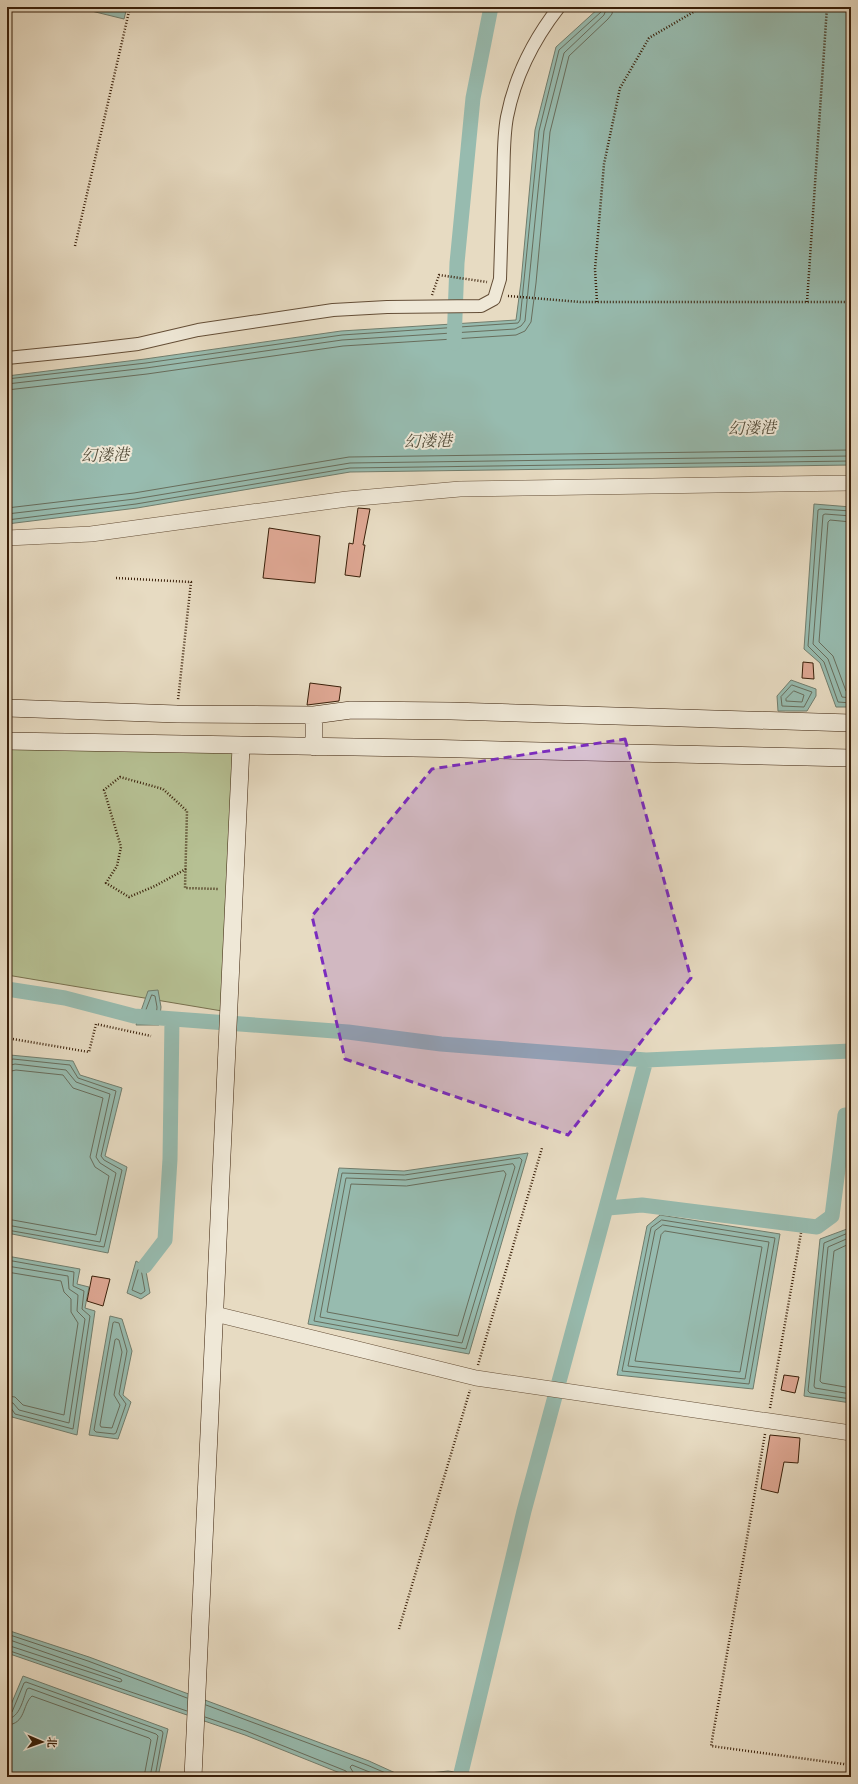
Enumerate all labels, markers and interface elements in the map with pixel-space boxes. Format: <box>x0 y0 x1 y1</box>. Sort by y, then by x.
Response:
water label: 幻溇港 <box>728 418 778 438</box>
water label: 幻溇港 <box>404 431 454 451</box>
water label: 幻溇港 <box>81 445 131 465</box>
north arrow <box>22 1722 62 1762</box>
text: 北 <box>45 1737 58 1748</box>

